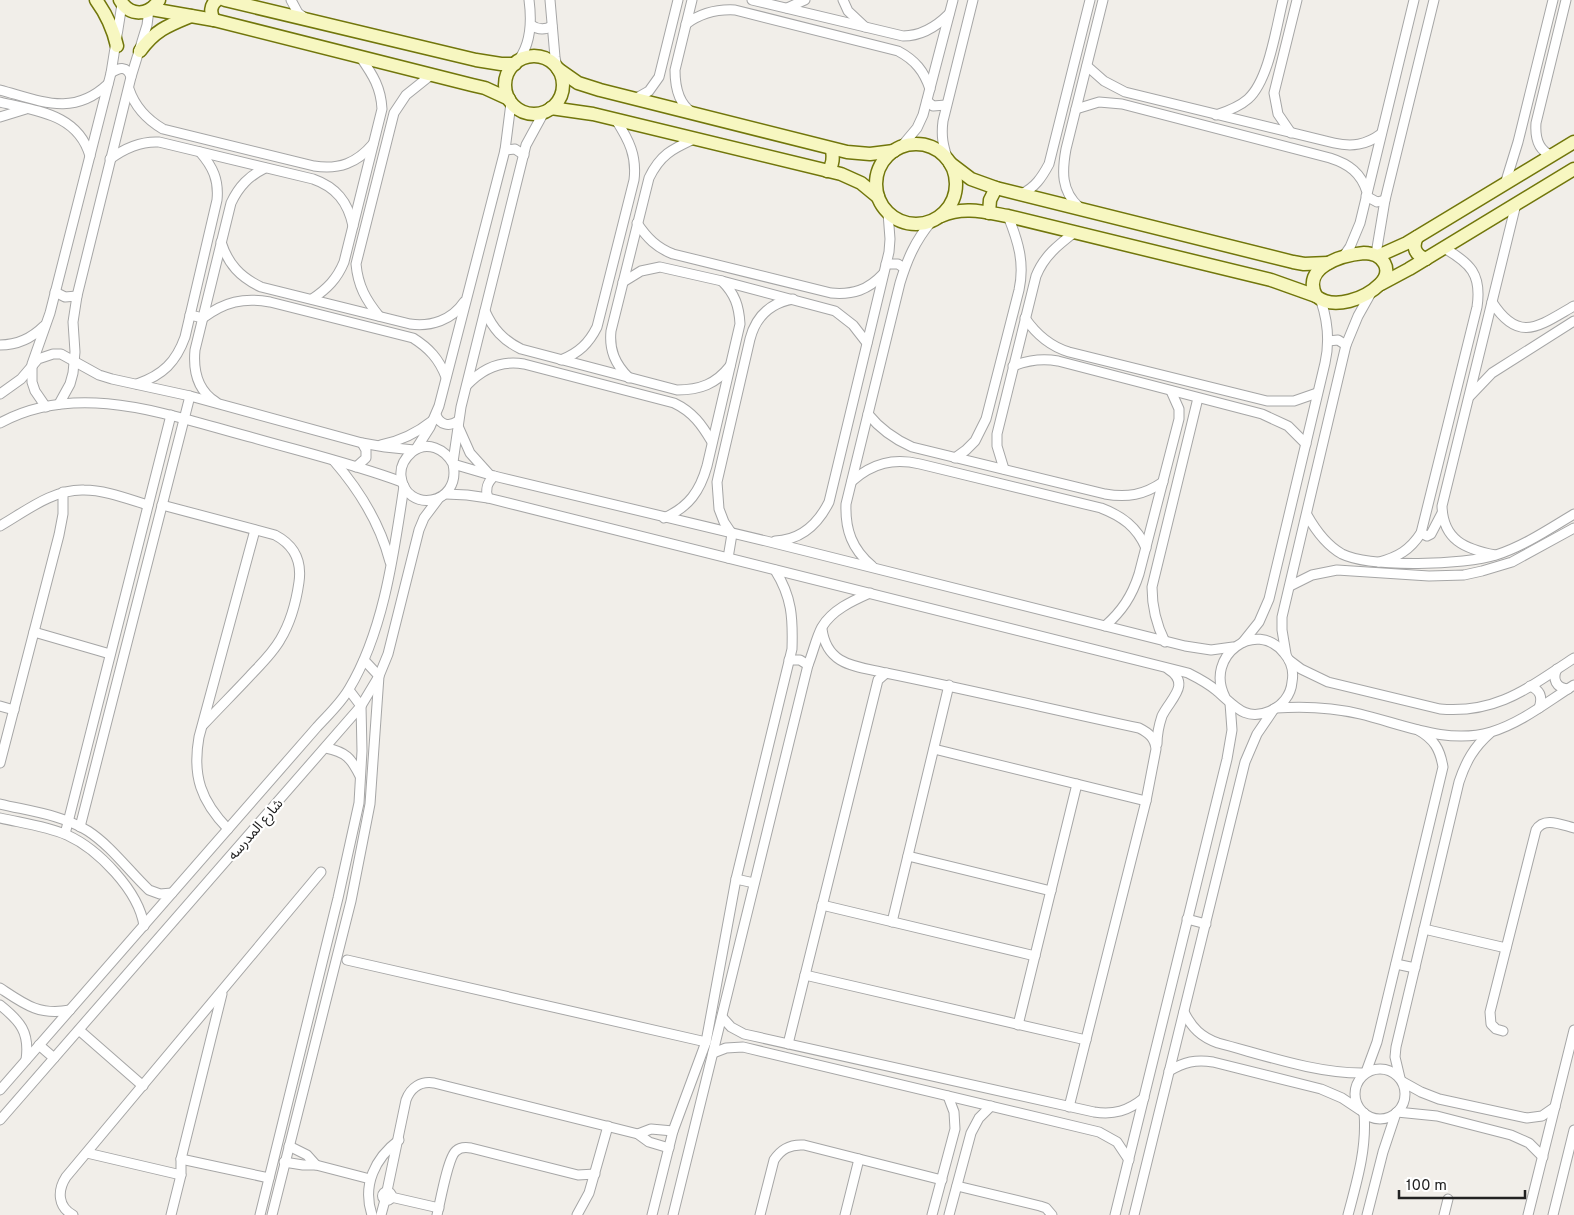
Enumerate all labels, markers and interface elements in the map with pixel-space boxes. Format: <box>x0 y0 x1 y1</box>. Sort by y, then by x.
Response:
street label: شارع المدرسه <box>225 796 288 865</box>
scale bar <box>1399 1168 1525 1200</box>
text: 100 m <box>1406 1177 1447 1196</box>

